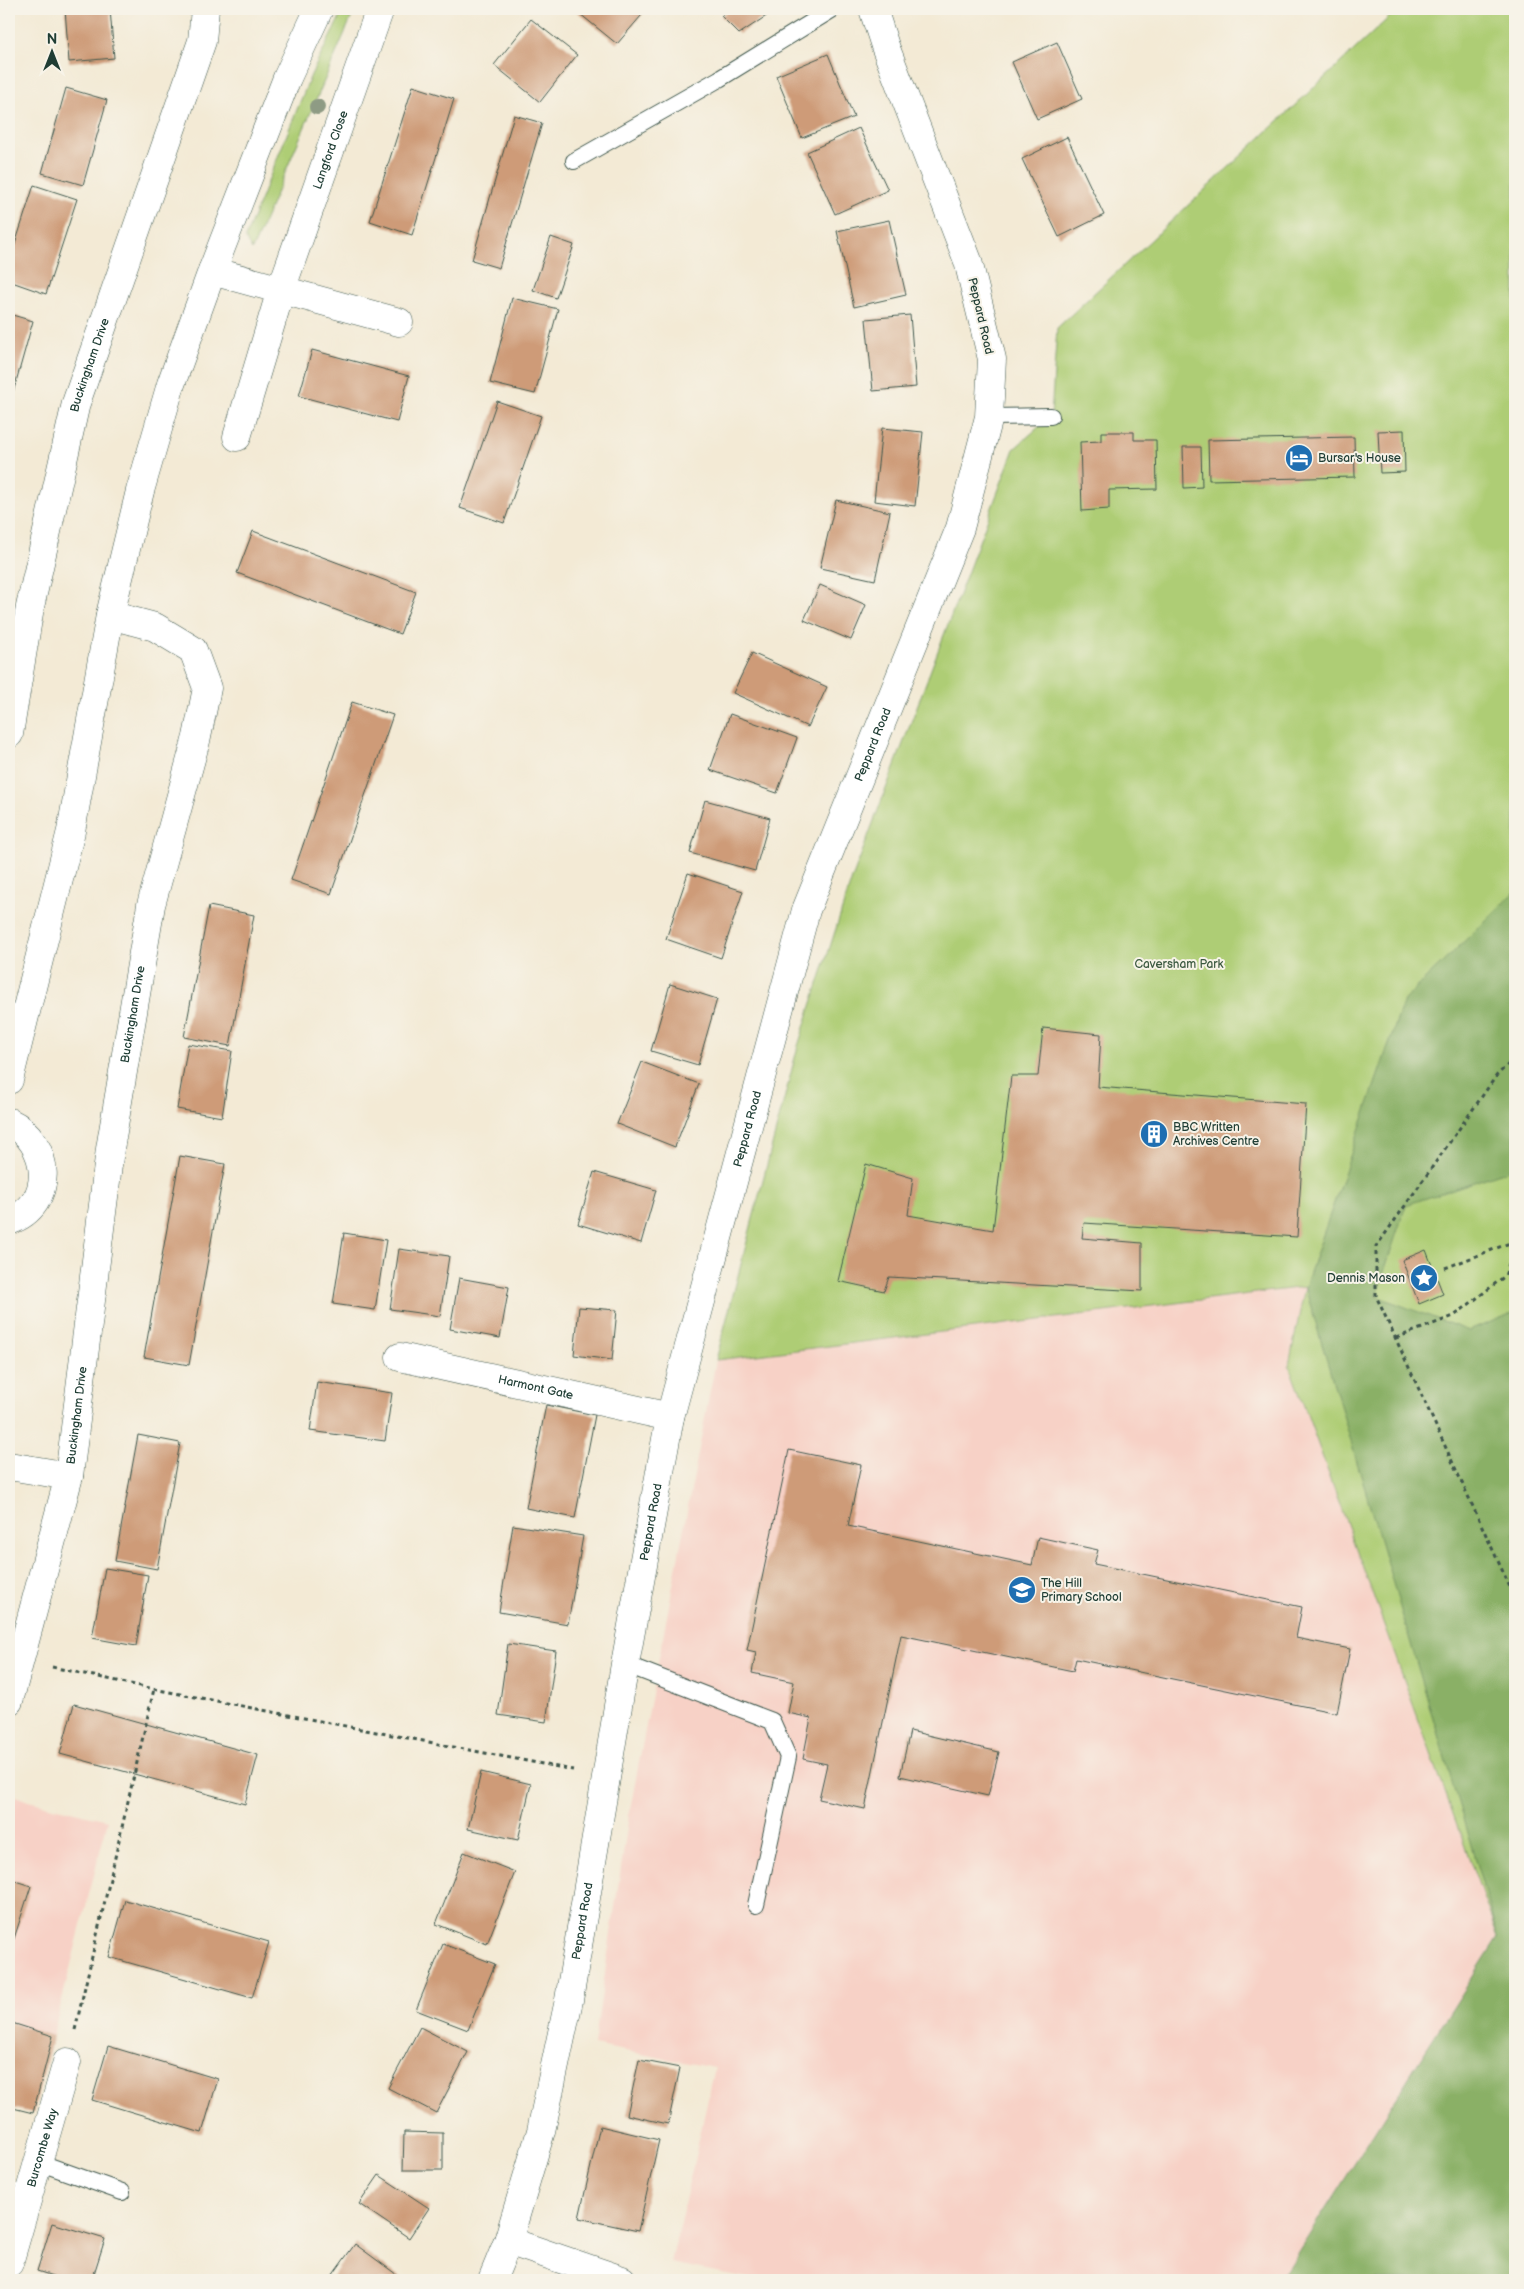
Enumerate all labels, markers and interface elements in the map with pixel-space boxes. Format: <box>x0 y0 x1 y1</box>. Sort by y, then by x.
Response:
north arrow <box>28 28 78 78</box>
text: N <box>47 31 57 48</box>
street label: Langford Close <box>310 109 352 191</box>
street label: Peppard Road <box>964 276 997 356</box>
street label: Buckingham Drive <box>67 316 113 414</box>
hotel icon: Bursar's House <box>1284 443 1314 473</box>
place label: Bursar's House <box>1318 451 1401 466</box>
street label: Peppard Road <box>852 706 895 784</box>
park label: Caversham Park <box>1134 957 1224 972</box>
street label: Buckingham Drive <box>118 965 149 1064</box>
street label: Peppard Road <box>730 1089 765 1169</box>
building icon: BBC Written Archives Centre <box>1139 1119 1169 1149</box>
place label: BBC Written Archives Centre <box>1173 1120 1259 1149</box>
place icon: Dennis Mason <box>1409 1263 1439 1293</box>
place label: Dennis Mason <box>1327 1271 1405 1286</box>
street label: Buckingham Drive <box>64 1366 91 1465</box>
street label: Harmont Gate <box>497 1372 575 1403</box>
street label: Peppard Road <box>637 1482 666 1562</box>
school or university icon: The Hill Primary School <box>1007 1575 1037 1605</box>
place label: The Hill Primary School <box>1041 1576 1122 1605</box>
street label: Peppard Road <box>569 1881 596 1961</box>
street label: Burcombe Way <box>24 2106 61 2189</box>

